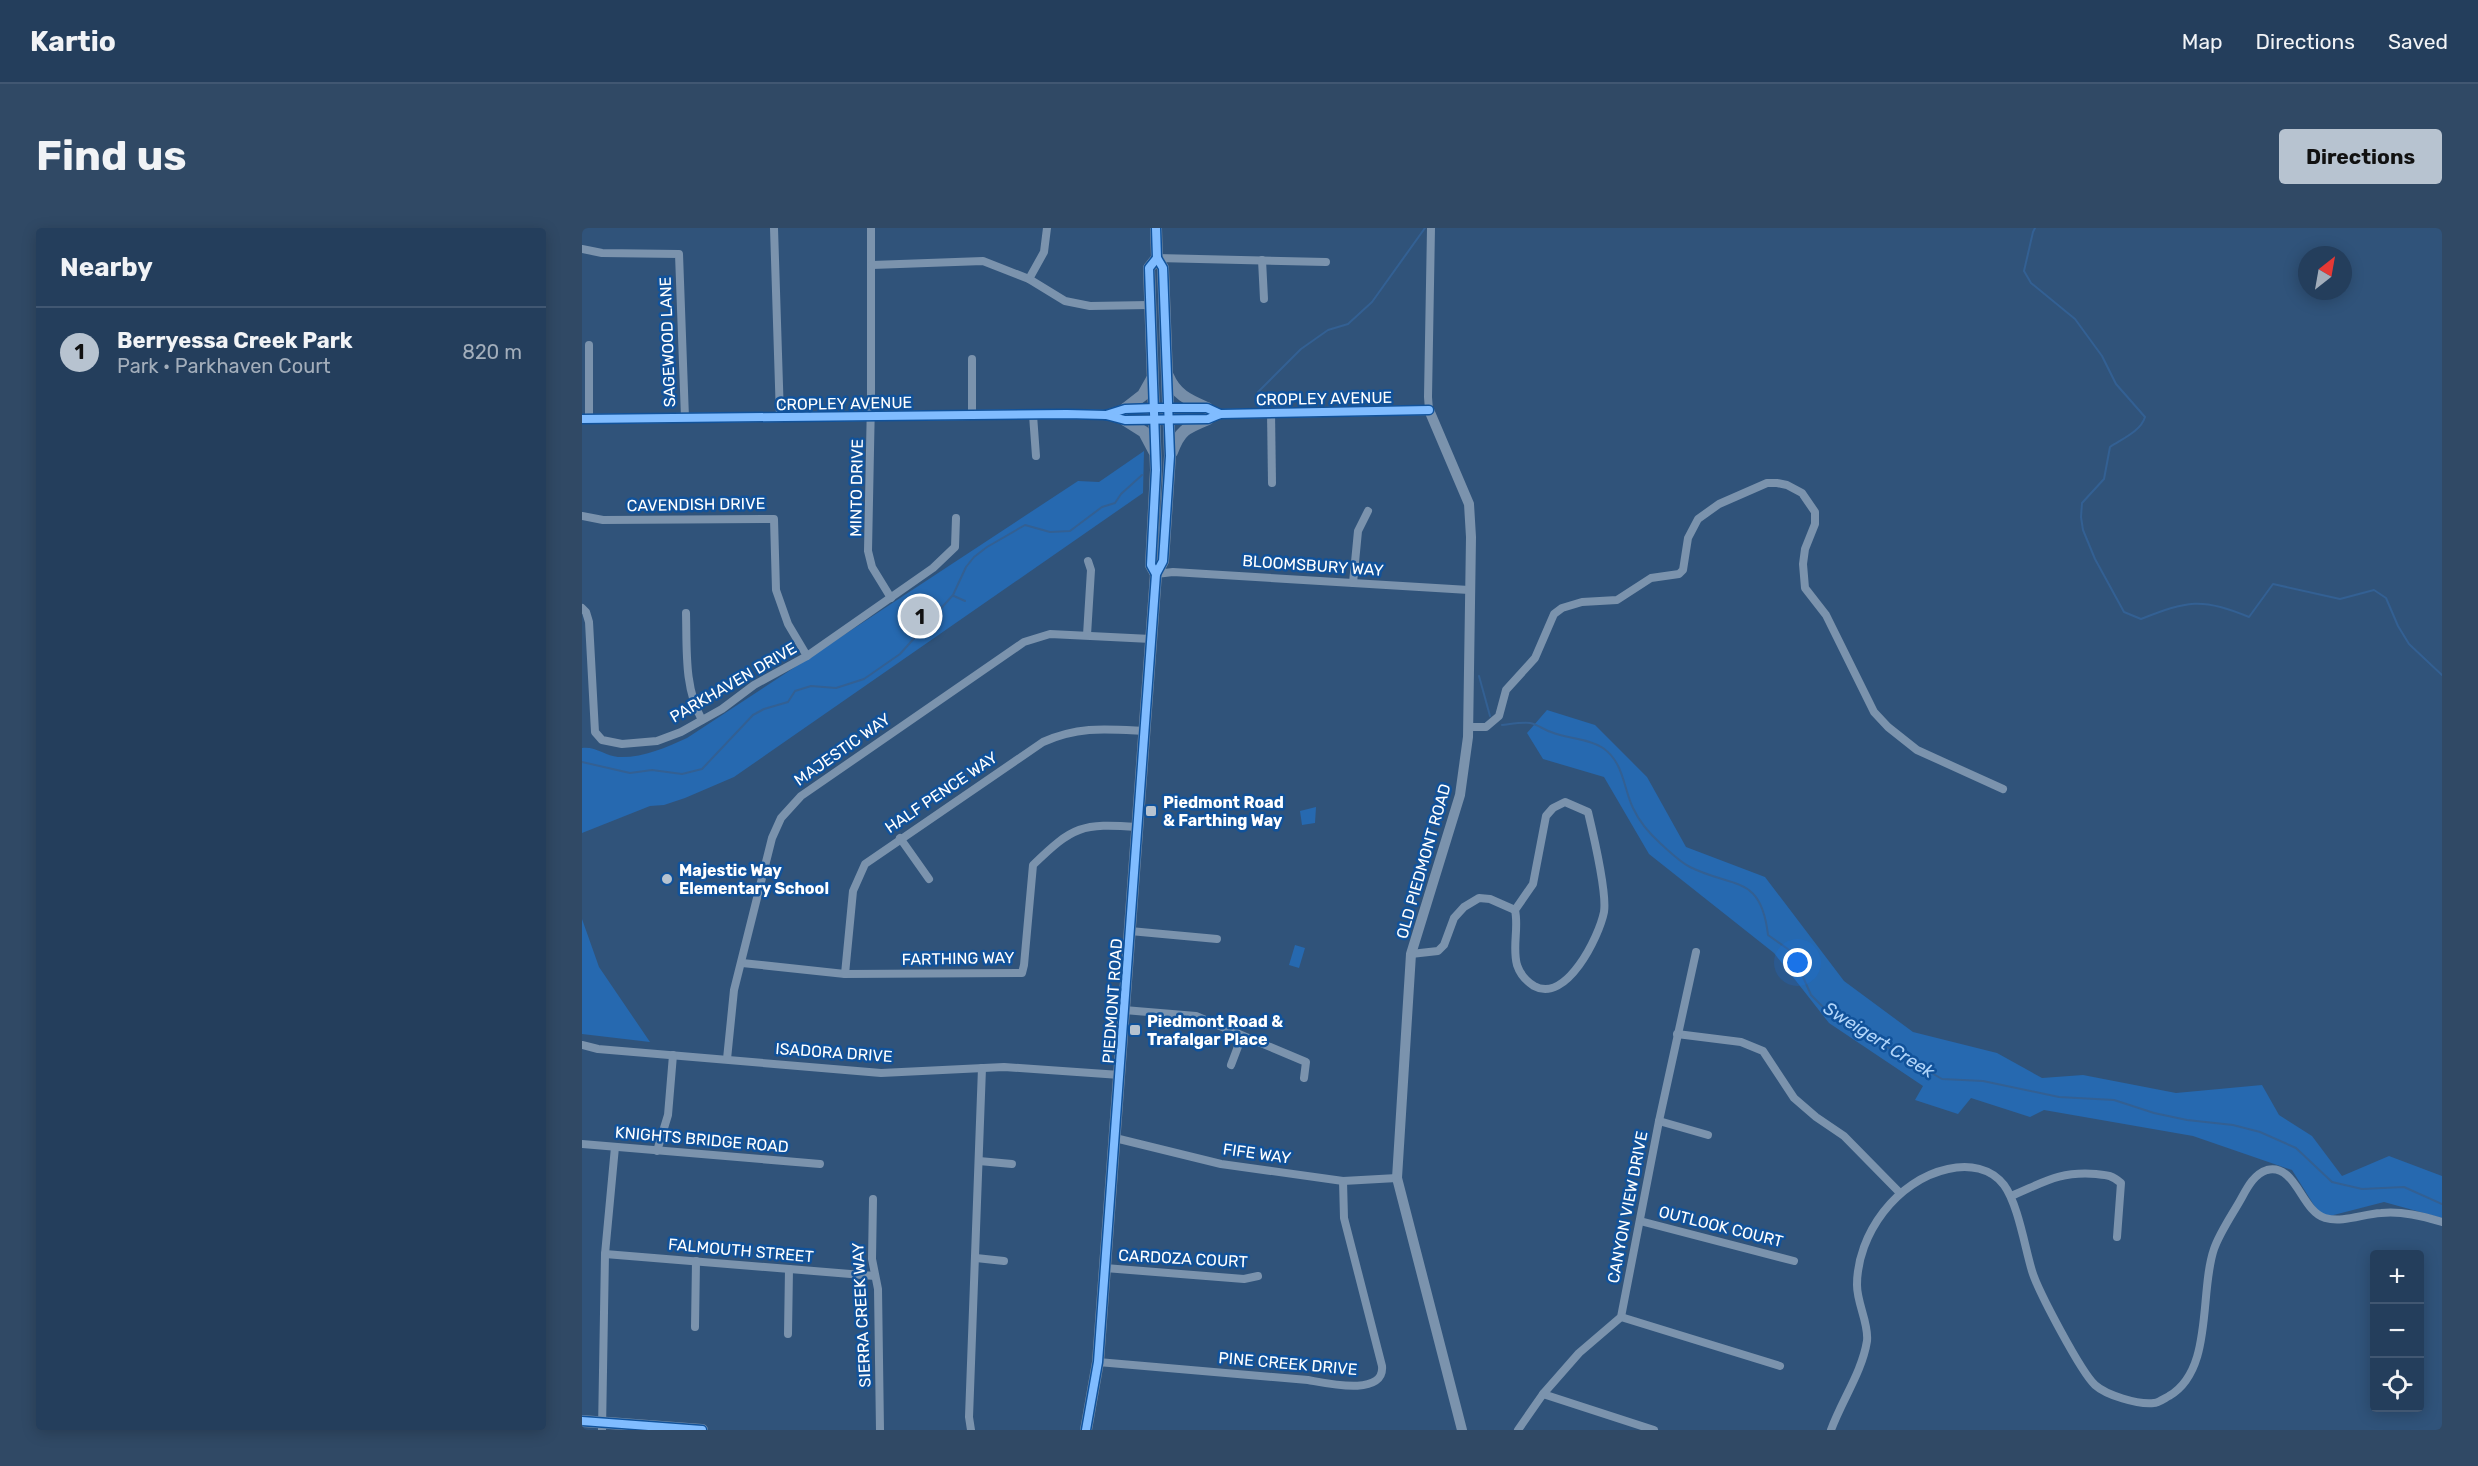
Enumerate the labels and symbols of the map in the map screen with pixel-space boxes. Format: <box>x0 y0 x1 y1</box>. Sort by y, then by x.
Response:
north arrow <box>2298 246 2352 300</box>
street label: SAGEWOOD LANE <box>656 276 679 408</box>
street label: CROPLEY AVENUE <box>1256 388 1392 409</box>
street label: CROPLEY AVENUE <box>776 393 912 414</box>
street label: MINTO DRIVE <box>846 439 867 537</box>
street label: CAVENDISH DRIVE <box>627 494 765 515</box>
street label: BLOOMSBURY WAY <box>1242 551 1384 580</box>
pin: 1 <box>900 594 940 638</box>
street label: PARKHAVEN DRIVE <box>667 638 800 726</box>
street label: MAJESTIC WAY <box>790 709 894 790</box>
street label: HALF PENCE WAY <box>881 748 1001 837</box>
street label: OLD PIEDMONT ROAD <box>1392 781 1455 941</box>
place label: Piedmont Road & Farthing Way <box>1163 793 1284 830</box>
marker: Piedmont Road & Farthing Way <box>1144 804 1158 818</box>
place label: Majestic Way Elementary School <box>679 861 829 898</box>
marker: Majestic Way Elementary School <box>660 872 674 886</box>
street label: PIEDMONT ROAD <box>1099 938 1126 1064</box>
street label: FARTHING WAY <box>901 948 1015 969</box>
your location <box>1783 948 1812 977</box>
water label: Sweigert Creek <box>1819 997 1939 1083</box>
place label: Piedmont Road & Trafalgar Place <box>1147 1012 1283 1049</box>
marker: Piedmont Road & Trafalgar Place <box>1128 1023 1142 1037</box>
street label: ISADORA DRIVE <box>775 1039 893 1066</box>
street label: KNIGHTS BRIDGE ROAD <box>614 1122 790 1157</box>
street label: CANYON VIEW DRIVE <box>1603 1129 1652 1285</box>
street label: FIFE WAY <box>1222 1139 1292 1168</box>
street label: OUTLOOK COURT <box>1657 1202 1785 1251</box>
street label: FALMOUTH STREET <box>667 1235 814 1266</box>
street label: SIERRA CREEK WAY <box>848 1242 875 1388</box>
street label: CARDOZA COURT <box>1118 1246 1248 1271</box>
street label: PINE CREEK DRIVE <box>1218 1348 1358 1379</box>

